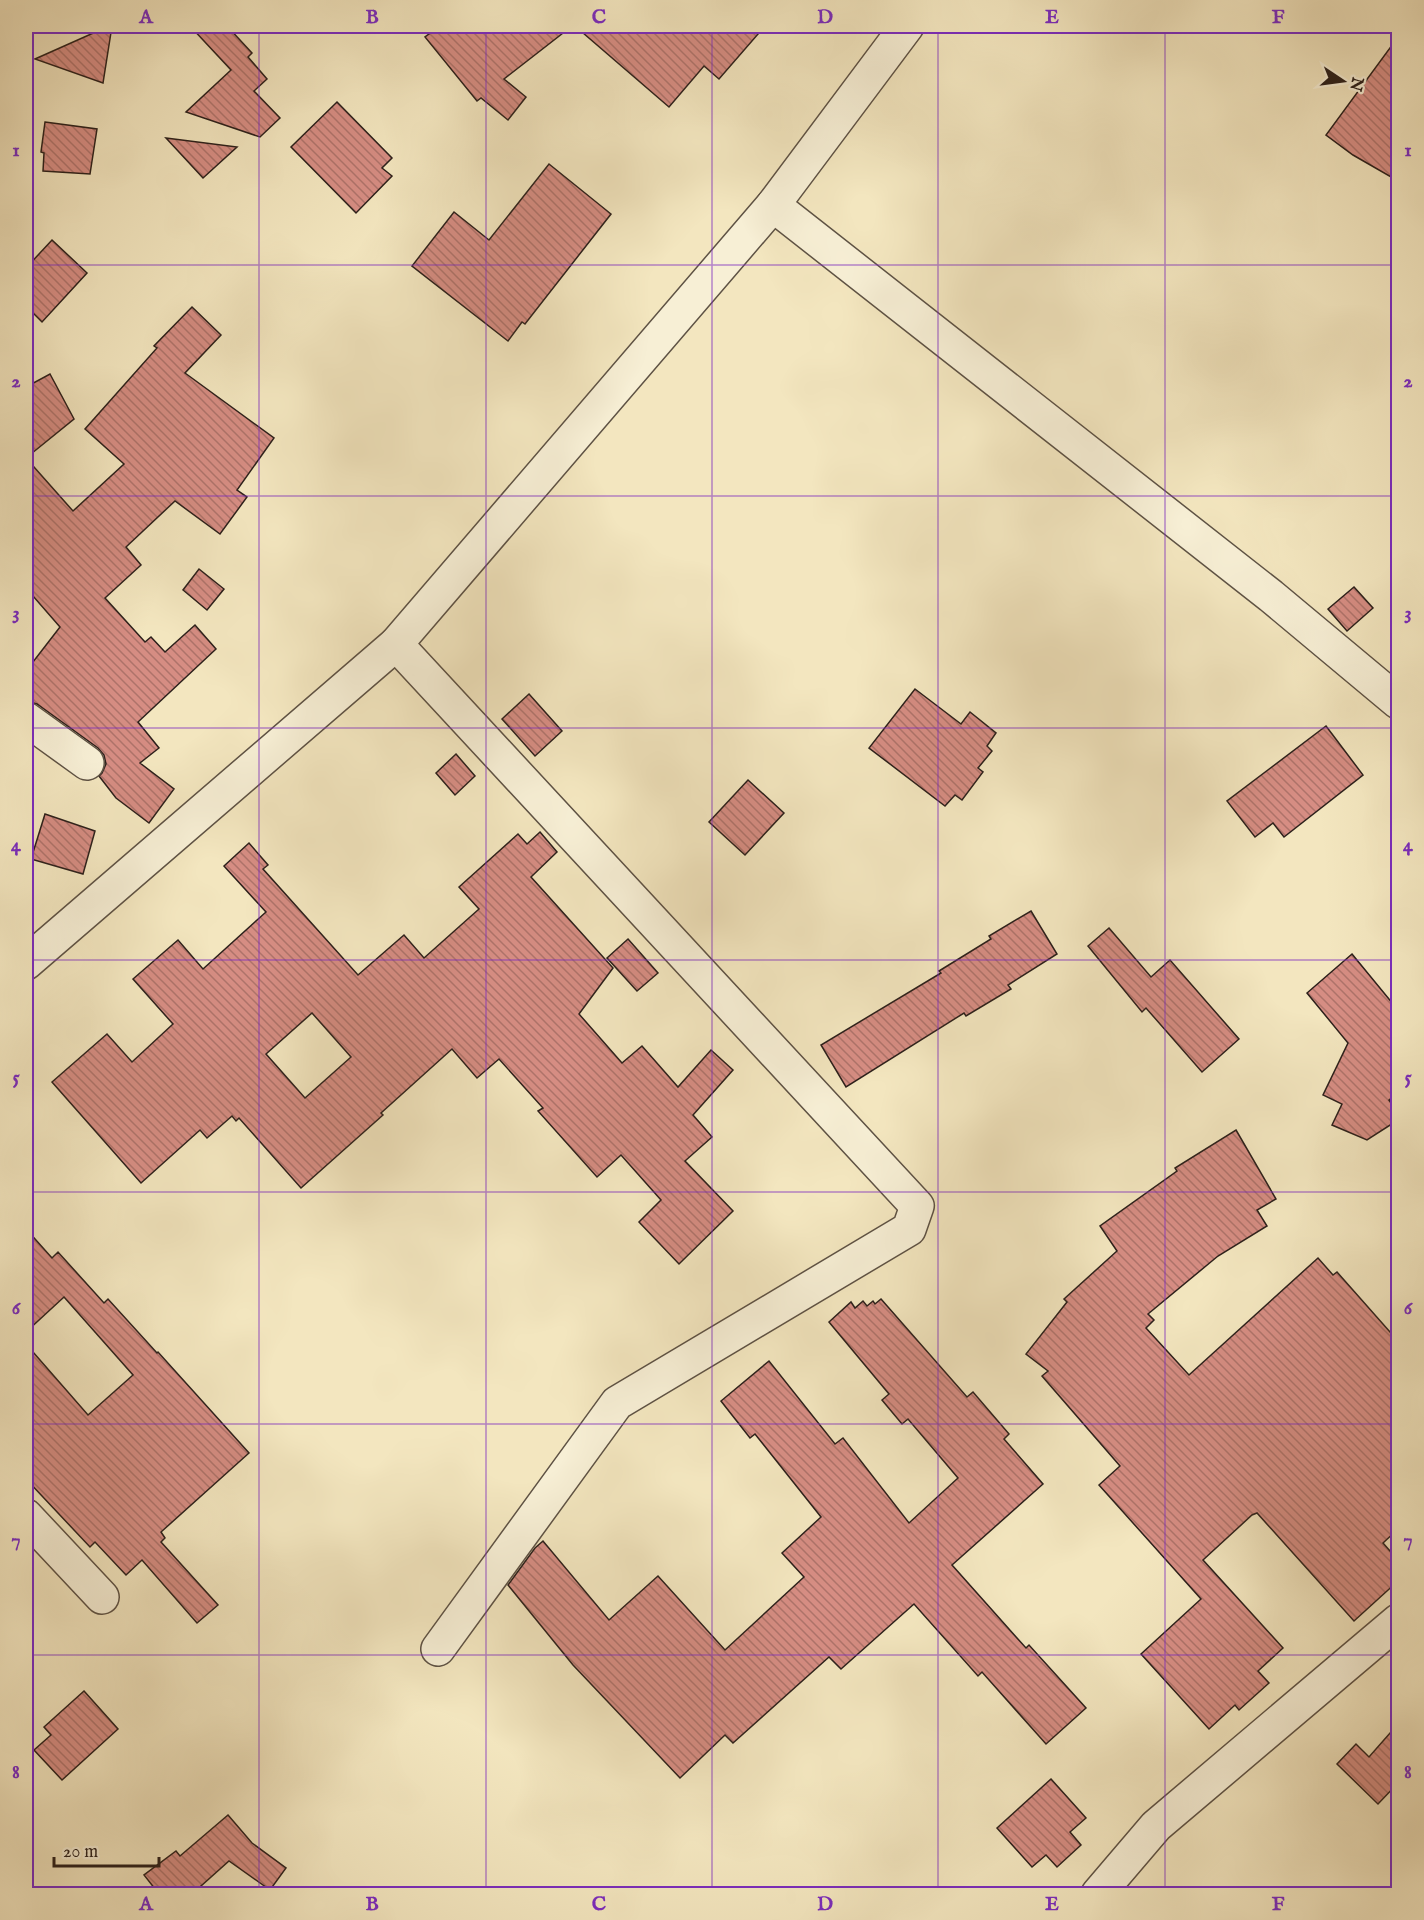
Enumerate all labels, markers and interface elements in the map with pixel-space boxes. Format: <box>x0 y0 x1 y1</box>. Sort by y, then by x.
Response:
text: A <box>138 5 154 30</box>
text: B <box>365 5 379 30</box>
text: C <box>592 5 606 30</box>
text: D <box>817 5 833 30</box>
text: E <box>1045 5 1059 30</box>
text: F <box>1272 5 1285 30</box>
north arrow <box>1313 51 1373 111</box>
text: N <box>1344 74 1367 93</box>
text: 1 <box>12 138 20 163</box>
text: 1 <box>1404 138 1412 163</box>
text: 2 <box>11 369 21 394</box>
text: 2 <box>1403 369 1413 394</box>
text: 3 <box>12 601 20 626</box>
text: 3 <box>1404 601 1412 626</box>
text: 4 <box>11 833 22 858</box>
text: 4 <box>1403 833 1414 858</box>
text: 5 <box>12 1065 20 1090</box>
text: 5 <box>1404 1065 1412 1090</box>
text: 6 <box>12 1296 22 1321</box>
text: 6 <box>1404 1296 1414 1321</box>
text: 7 <box>11 1528 21 1553</box>
text: 7 <box>1403 1528 1413 1553</box>
text: 8 <box>12 1760 20 1785</box>
text: 8 <box>1404 1760 1412 1785</box>
scale bar <box>54 1830 159 1868</box>
text: 20 m <box>63 1841 98 1864</box>
text: A <box>138 1892 154 1917</box>
text: B <box>365 1892 379 1917</box>
text: C <box>592 1892 606 1917</box>
text: D <box>817 1892 833 1917</box>
text: E <box>1045 1892 1059 1917</box>
text: F <box>1272 1892 1285 1917</box>

